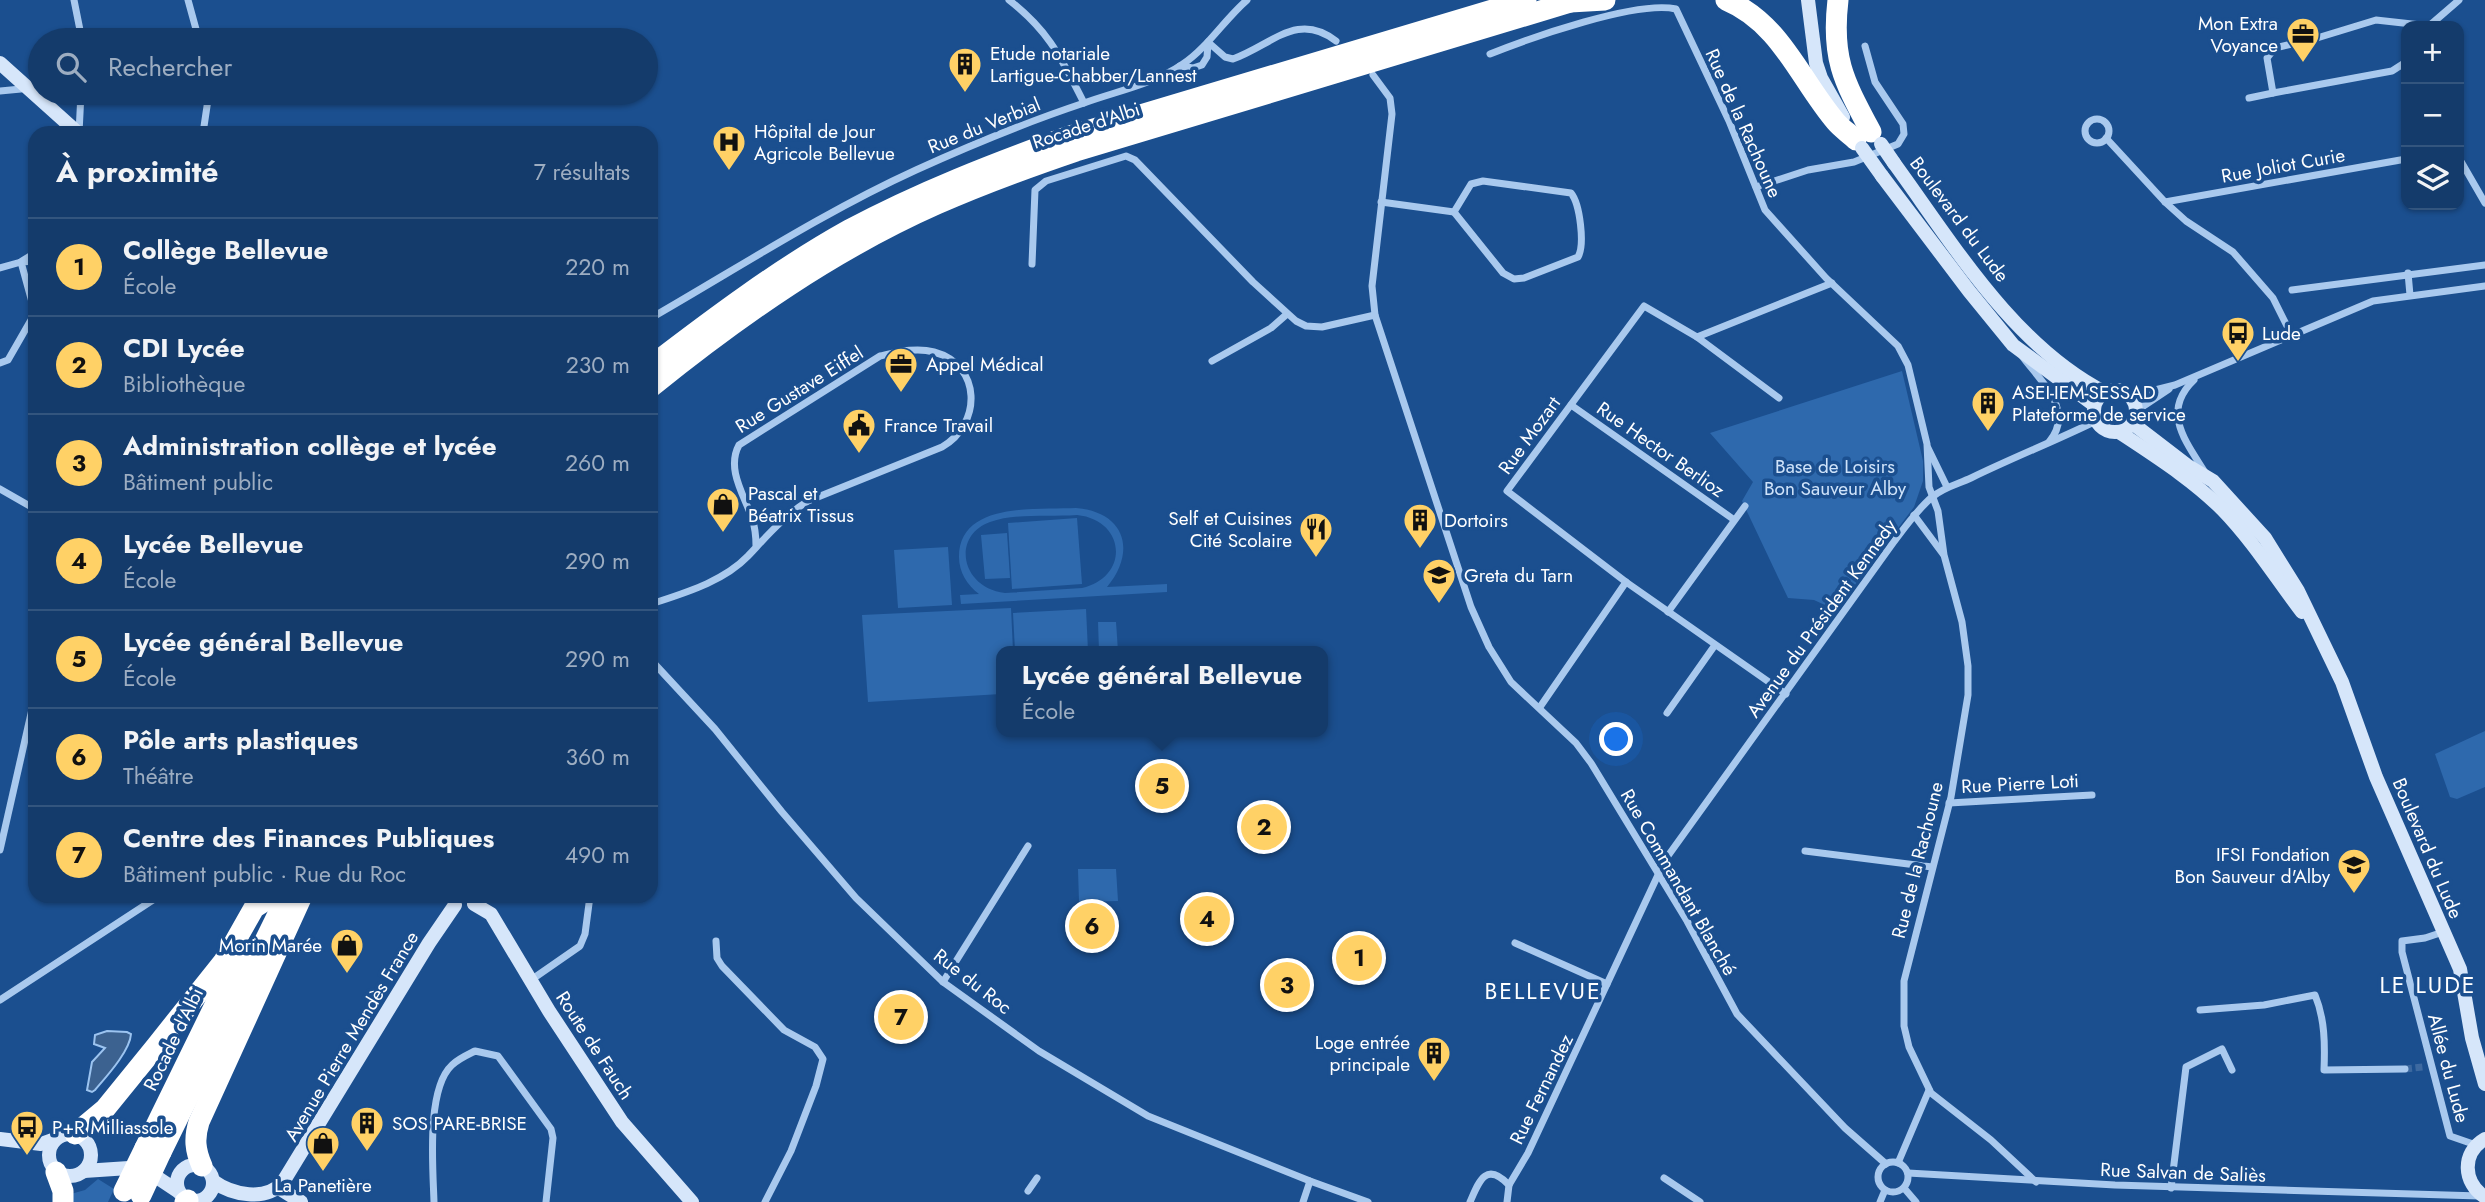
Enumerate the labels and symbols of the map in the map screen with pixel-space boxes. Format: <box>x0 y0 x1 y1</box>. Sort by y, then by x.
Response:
place label: Mon Extra Voyance <box>2198 10 2278 59</box>
office icon: Mon Extra Voyance <box>2284 15 2322 64</box>
place label: Etude notariale Lartigue-Chabber/Lannest <box>990 40 1197 89</box>
street label: Rue de la Rachoune <box>1699 44 1789 202</box>
building icon: Etude notariale Lartigue-Chabber/Lannest <box>946 45 984 94</box>
street label: Rue du Verbial <box>924 91 1045 160</box>
street label: Rocade d'Albi <box>1029 95 1143 156</box>
place label: Hôpital de Jour Agricole Bellevue <box>754 118 895 167</box>
hospital icon: Hôpital de Jour Agricole Bellevue <box>710 123 748 172</box>
street label: Rue Joliot Curie <box>2219 141 2347 190</box>
street label: Boulevard du Lude <box>1903 151 2016 288</box>
bus stop icon: Lude <box>2219 314 2257 363</box>
place label: Lude <box>2262 320 2301 347</box>
street label: Rue Gustave Eiffel <box>730 339 868 440</box>
office icon: Appel Médical <box>882 345 920 394</box>
place label: Appel Médical <box>926 351 1044 378</box>
place label: ASEI-IEM-SESSAD Plateforme de service <box>2012 379 2186 428</box>
building icon: ASEI-IEM-SESSAD Plateforme de service <box>1969 384 2007 433</box>
street label: Rue Mozart <box>1492 390 1567 480</box>
street label: Rue Hector Berlioz <box>1591 395 1730 504</box>
public building icon: France Travail <box>840 406 878 455</box>
place label: France Travail <box>884 412 993 439</box>
park label: Base de Loisirs Bon Sauveur Alby <box>1764 453 1907 502</box>
place label: Pascal et Béatrix Tissus <box>748 480 854 529</box>
shop icon: Pascal et Béatrix Tissus <box>704 485 742 534</box>
building icon: Dortoirs <box>1401 501 1439 550</box>
place label: Self et Cuisines Cité Scolaire <box>1168 505 1292 554</box>
place label: Dortoirs <box>1444 507 1508 534</box>
restaurant icon: Self et Cuisines Cité Scolaire <box>1297 510 1335 559</box>
street label: Avenue du Président Kennedy <box>1740 513 1903 723</box>
school or university icon: Greta du Tarn <box>1420 556 1458 605</box>
place label: Greta du Tarn <box>1464 562 1573 589</box>
your location <box>1599 722 1633 756</box>
pin: 5 <box>1139 760 1185 812</box>
street label: Rue Pierre Loti <box>1960 767 2080 800</box>
street label: Boulevard du Lude <box>2386 774 2469 923</box>
street label: Rue de la Rachoune <box>1885 779 1950 941</box>
street label: Rue Commandant Blanché <box>1614 784 1743 981</box>
pin: 2 <box>1241 801 1287 853</box>
place label: IFSI Fondation Bon Sauveur d'Alby <box>2175 841 2331 890</box>
school or university icon: IFSI Fondation Bon Sauveur d'Alby <box>2335 846 2373 895</box>
pin: 4 <box>1184 893 1230 945</box>
pin: 6 <box>1069 900 1115 952</box>
street label: Avenue Pierre Mendès France <box>278 926 425 1146</box>
shop icon: Morin Marée <box>328 926 366 975</box>
place label: Morin Marée <box>219 932 322 959</box>
pin: 1 <box>1336 932 1382 984</box>
street label: Rue du Roc <box>928 942 1018 1021</box>
pin: 3 <box>1264 959 1310 1011</box>
district label: LE LUDE <box>2380 968 2476 1002</box>
district label: BELLEVUE <box>1484 974 1602 1008</box>
street label: Rocade d'Albi <box>137 983 210 1095</box>
street label: Route de Fauch <box>549 986 640 1105</box>
pin: 7 <box>878 991 924 1043</box>
street label: Allée du Lude <box>2421 1011 2476 1126</box>
place label: Loge entrée principale <box>1315 1029 1410 1078</box>
street label: Rue Fernandez <box>1503 1029 1580 1149</box>
building icon: Loge entrée principale <box>1415 1034 1453 1083</box>
building icon: SOS PARE-BRISE <box>348 1104 386 1153</box>
bus stop icon: P+R Milliassole <box>8 1108 46 1157</box>
place label: SOS PARE-BRISE <box>392 1110 527 1137</box>
place label: P+R Milliassole <box>52 1114 174 1141</box>
shop icon: La Panetière <box>304 1124 342 1173</box>
street label: Rue Salvan de Saliès <box>2100 1156 2267 1189</box>
place label: La Panetière <box>274 1172 372 1199</box>

